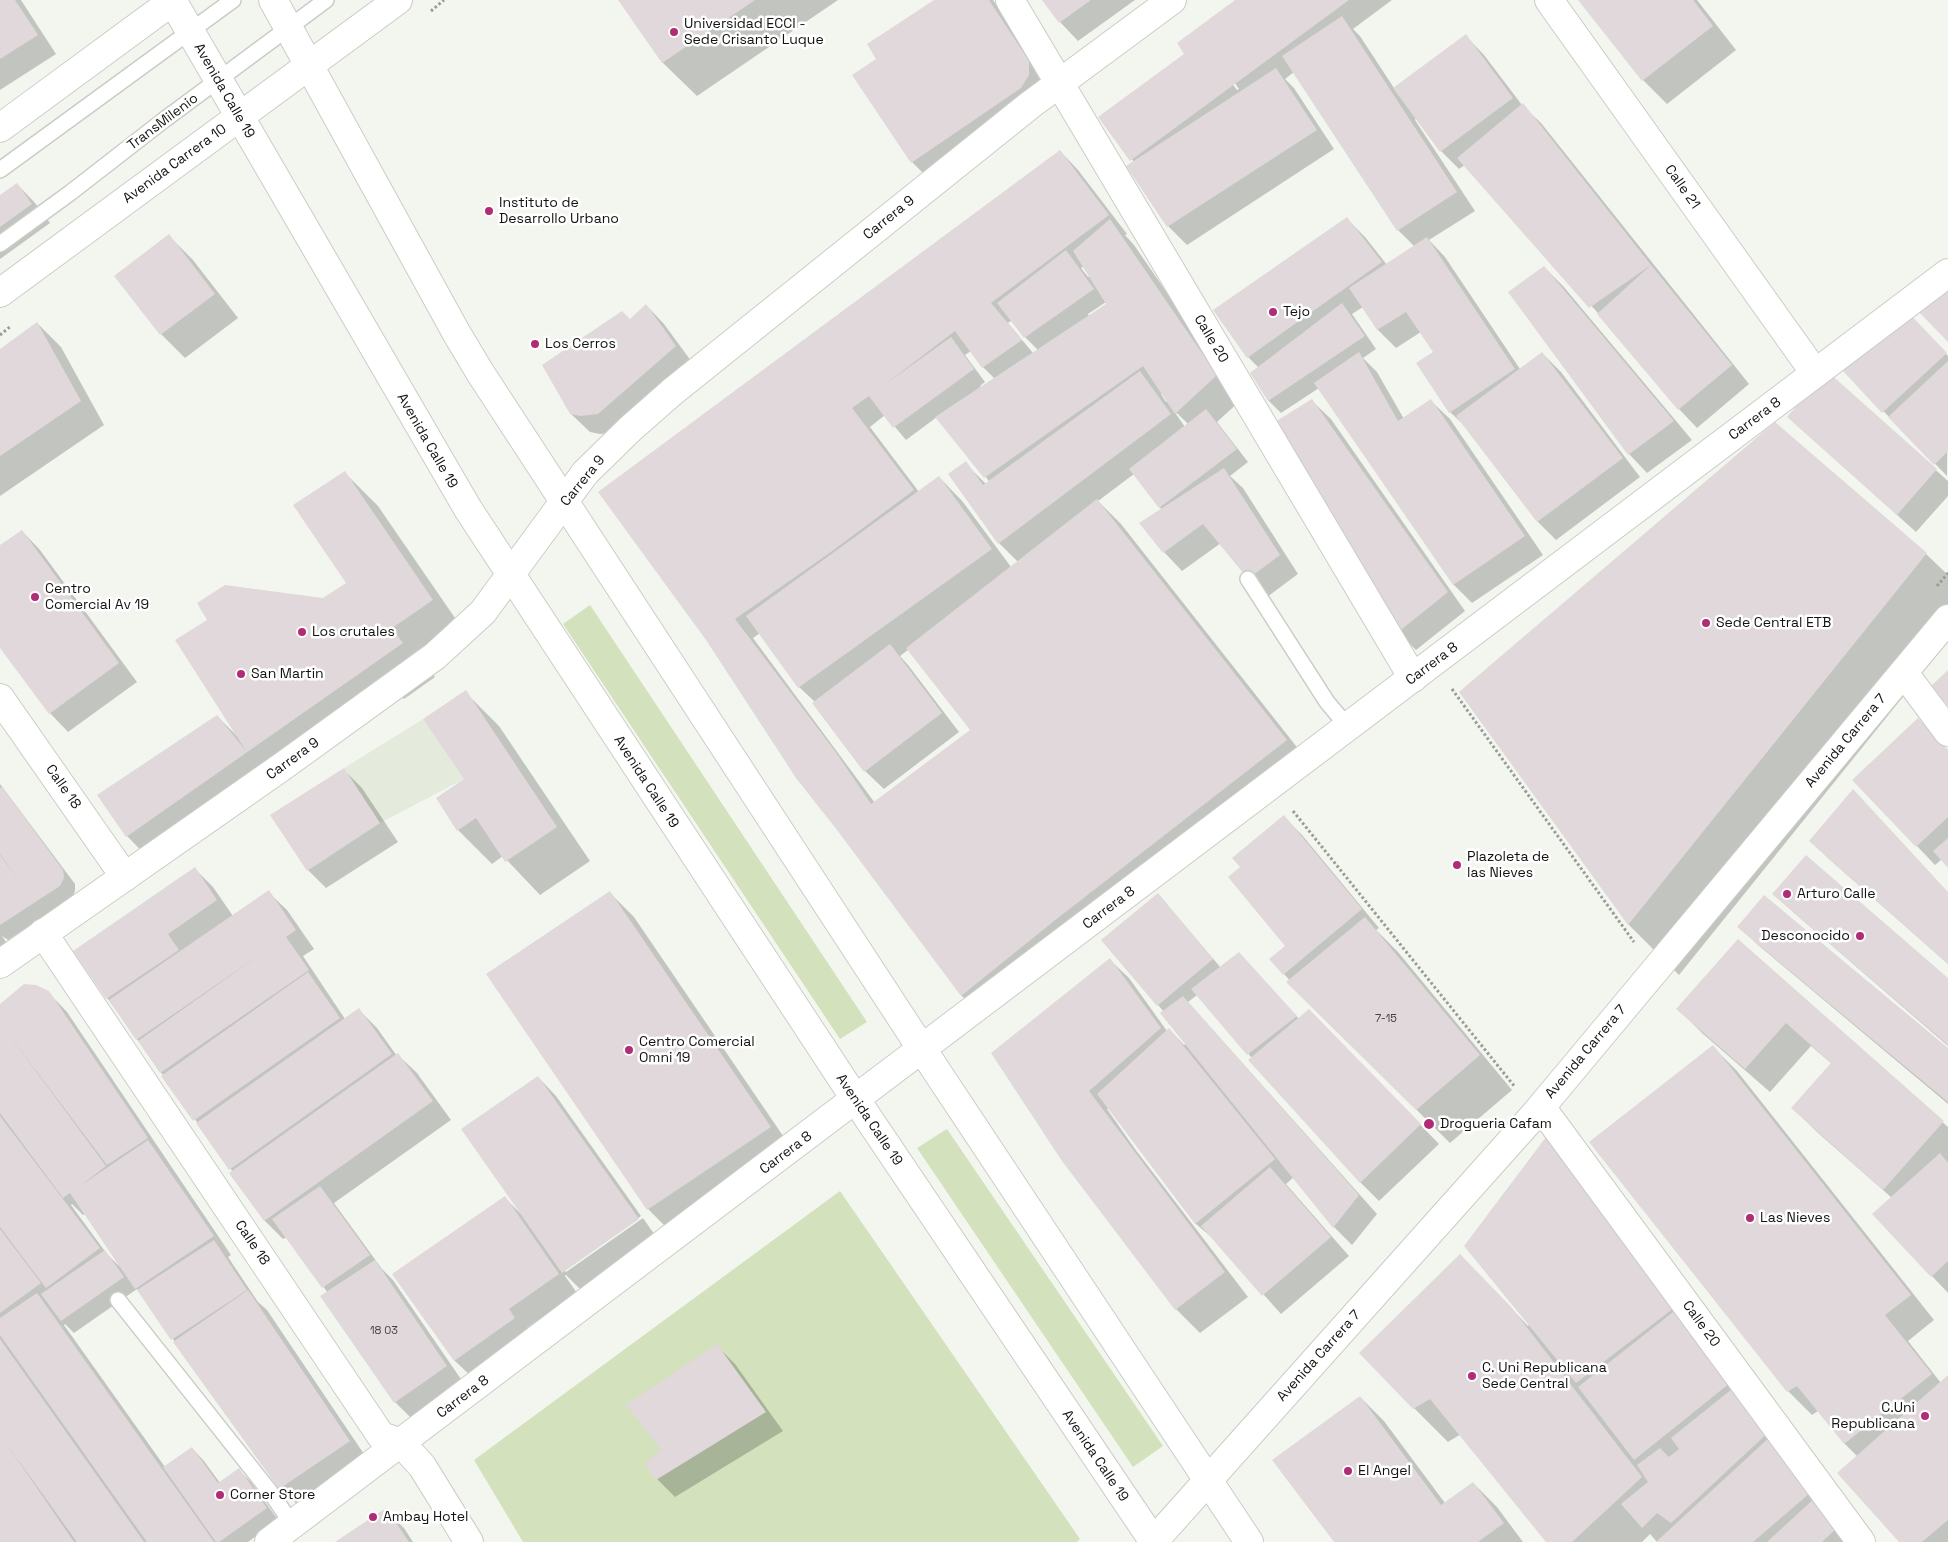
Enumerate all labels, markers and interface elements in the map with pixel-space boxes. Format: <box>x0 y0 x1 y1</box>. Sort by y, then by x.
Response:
place label: Universidad ECCI - Sede Crisanto Luque <box>684 16 824 48</box>
marker: Universidad ECCI - Sede Crisanto Luque <box>668 26 680 38</box>
street label: Avenida Calle 19 <box>190 40 258 142</box>
street label: TransMilenio <box>124 90 202 154</box>
street label: Avenida Carrera 10 <box>120 121 230 207</box>
street label: Calle 21 <box>1661 162 1703 212</box>
street label: Carrera 9 <box>860 192 918 244</box>
place label: Instituto de Desarrollo Urbano <box>499 195 619 228</box>
marker: Instituto de Desarrollo Urbano <box>483 205 495 217</box>
place label: Tejo <box>1283 304 1310 320</box>
marker: Tejo <box>1267 306 1279 318</box>
street label: Calle 20 <box>1190 312 1232 366</box>
place label: Los Cerros <box>545 336 616 352</box>
marker: Los Cerros <box>529 338 541 350</box>
street label: Avenida Calle 19 <box>393 390 461 492</box>
street label: Carrera 8 <box>1726 394 1784 444</box>
street label: Carrera 9 <box>557 452 609 510</box>
place label: Centro Comercial Av 19 <box>45 581 149 614</box>
marker: Centro Comercial Av 19 <box>29 591 41 603</box>
place label: Sede Central ETB <box>1716 615 1831 631</box>
marker: Sede Central ETB <box>1700 617 1712 629</box>
place label: Los crutales <box>312 624 395 640</box>
marker: Los crutales <box>296 626 308 638</box>
street label: Carrera 8 <box>1403 639 1461 689</box>
place label: San Martin <box>251 666 324 682</box>
marker: San Martin <box>235 668 247 680</box>
street label: Avenida Carrera 7 <box>1802 691 1890 791</box>
street label: Avenida Calle 19 <box>610 733 682 831</box>
street label: Carrera 9 <box>263 734 323 784</box>
street label: Calle 18 <box>42 762 84 812</box>
place label: Plazoleta de las Nieves <box>1467 849 1549 882</box>
marker: Plazoleta de las Nieves <box>1451 859 1463 871</box>
street label: Carrera 8 <box>1080 883 1138 933</box>
place label: Arturo Calle <box>1797 886 1876 902</box>
marker: Arturo Calle <box>1781 888 1793 900</box>
place label: Desconocido <box>1761 928 1850 944</box>
marker: Desconocido <box>1854 930 1866 942</box>
street label: Avenida Carrera 7 <box>1542 1002 1630 1102</box>
house number: 7-15 <box>1375 1012 1397 1026</box>
place label: Centro Comercial Omni 19 <box>639 1034 755 1066</box>
marker: Centro Comercial Omni 19 <box>623 1044 635 1056</box>
street label: Avenida Calle 19 <box>832 1071 906 1169</box>
place label: Drogueria Cafam <box>1440 1116 1552 1132</box>
marker: Drogueria Cafam <box>1422 1117 1436 1131</box>
street label: Carrera 8 <box>757 1128 815 1178</box>
place label: Las Nieves <box>1760 1210 1830 1226</box>
marker: Las Nieves <box>1744 1212 1756 1224</box>
street label: Calle 18 <box>231 1217 273 1269</box>
street label: Calle 20 <box>1679 1298 1723 1350</box>
street label: Avenida Carrera 7 <box>1274 1307 1364 1405</box>
house number: 18 03 <box>370 1324 398 1338</box>
place label: C. Uni Republicana Sede Central <box>1482 1360 1607 1392</box>
marker: C. Uni Republicana Sede Central <box>1466 1370 1478 1382</box>
street label: Carrera 8 <box>434 1372 492 1422</box>
place label: C.Uni Republicana <box>1831 1400 1915 1432</box>
street label: Avenida Calle 19 <box>1058 1407 1132 1505</box>
marker: C.Uni Republicana <box>1919 1410 1931 1422</box>
place label: El Angel <box>1358 1463 1411 1479</box>
marker: El Angel <box>1342 1465 1354 1477</box>
place label: Corner Store <box>230 1487 315 1503</box>
marker: Corner Store <box>214 1489 226 1501</box>
place label: Ambay Hotel <box>383 1509 468 1525</box>
marker: Ambay Hotel <box>367 1511 379 1523</box>

